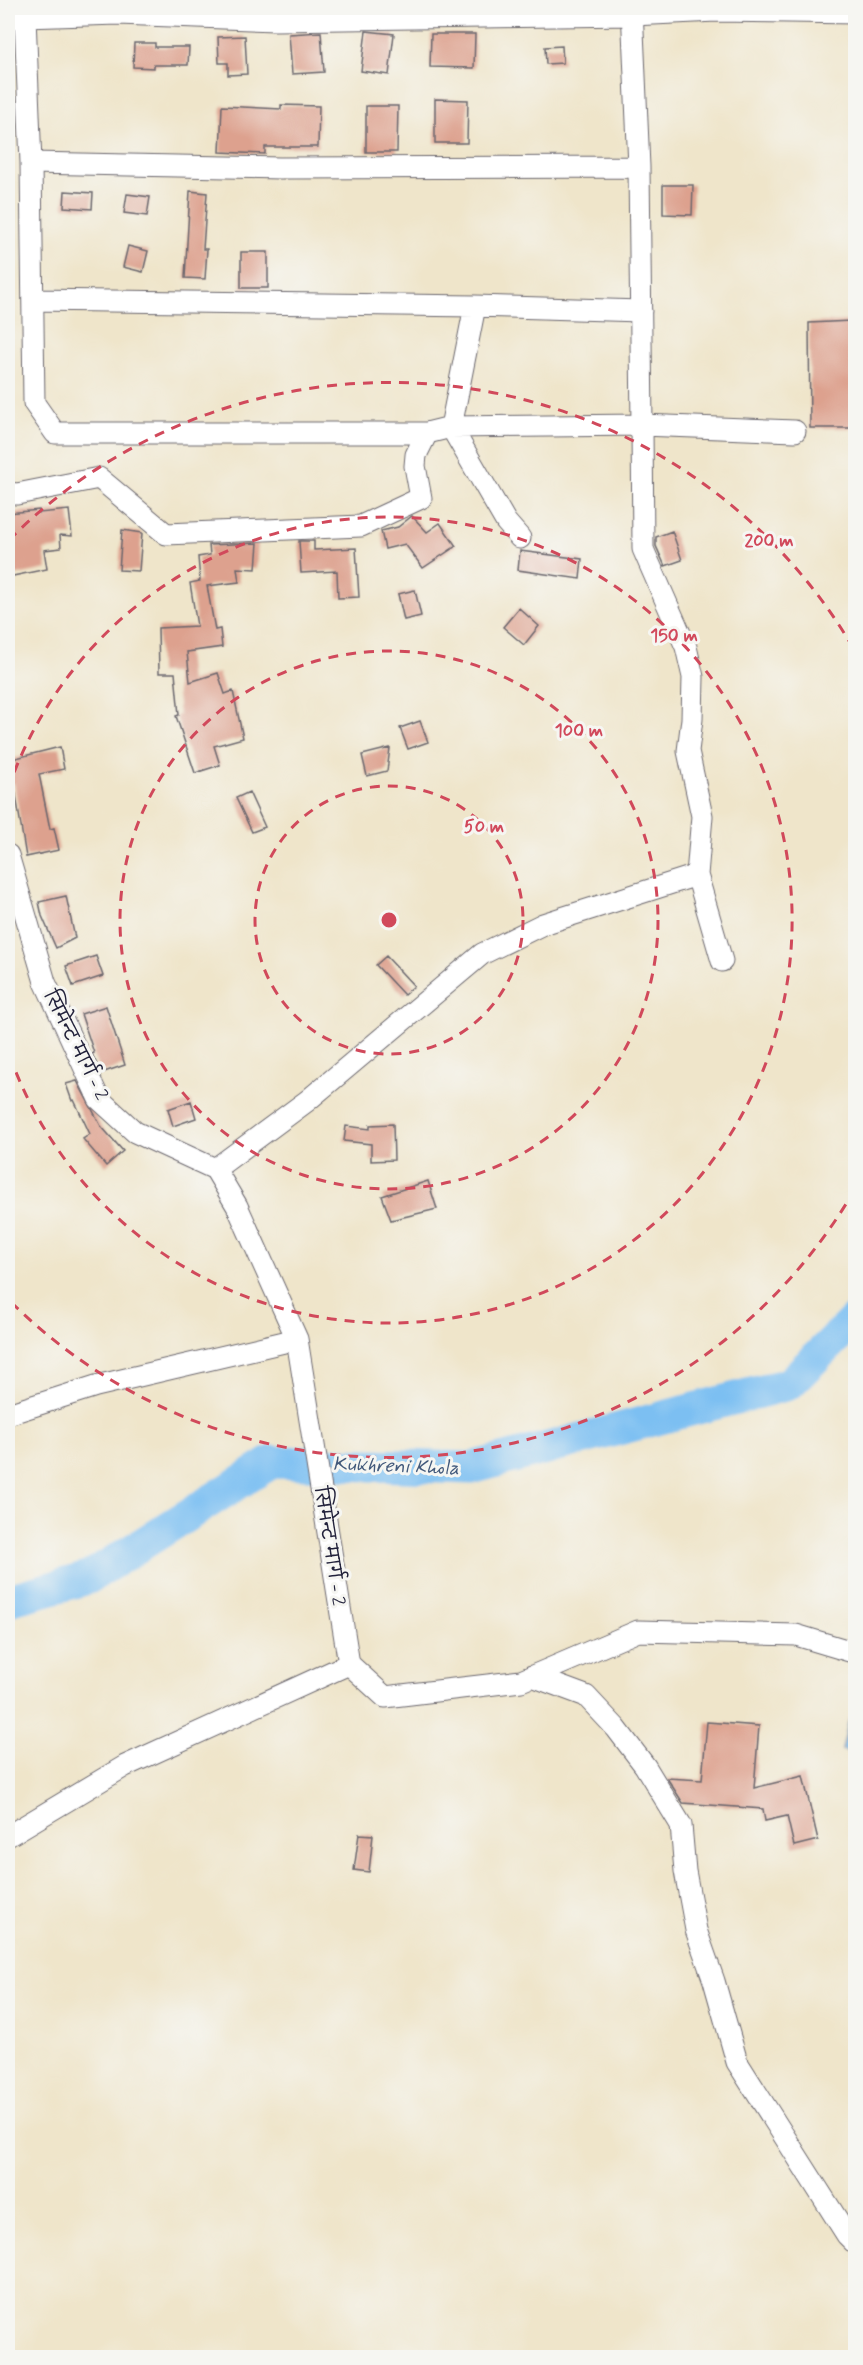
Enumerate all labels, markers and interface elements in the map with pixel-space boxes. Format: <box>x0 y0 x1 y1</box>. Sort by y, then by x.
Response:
text: 200 m <box>744 529 794 553</box>
text: 150 m <box>650 624 698 648</box>
text: 100 m <box>555 719 603 743</box>
text: 50 m <box>464 815 504 839</box>
centre of rings <box>379 910 399 930</box>
street label: सिमेन्ट मार्ग - 2 <box>37 984 116 1105</box>
water label: Kukhreni Khola <box>332 1451 460 1482</box>
street label: सिमेन्ट मार्ग - 2 <box>308 1484 353 1608</box>

